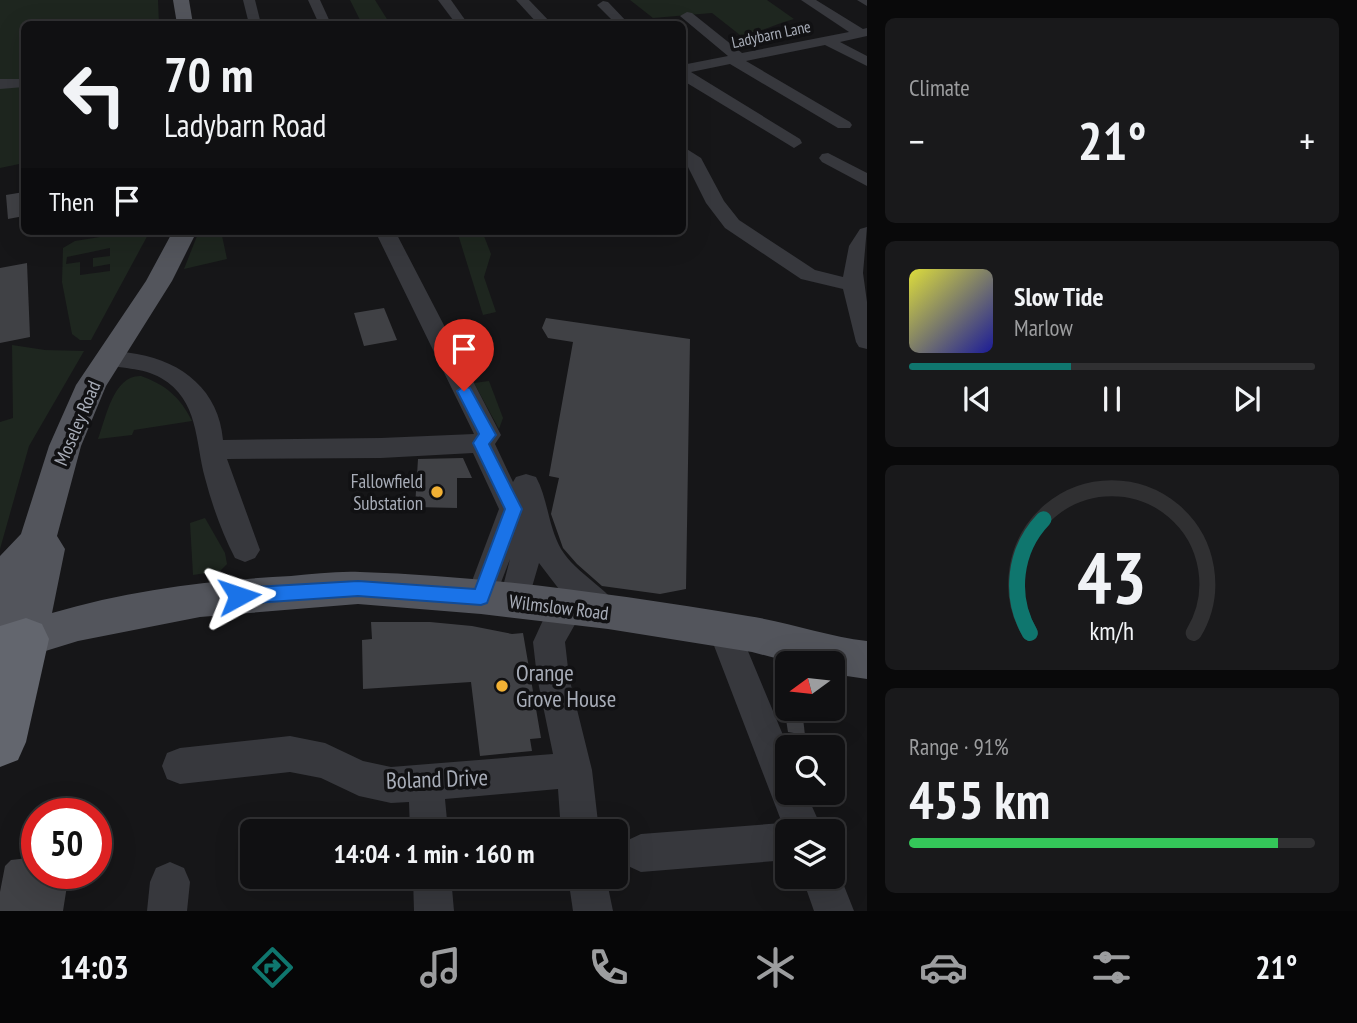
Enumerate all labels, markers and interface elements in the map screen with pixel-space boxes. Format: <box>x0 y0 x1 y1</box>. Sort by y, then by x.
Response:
street label: Ladybarn Lane <box>730 16 812 52</box>
text: 70 m <box>164 42 253 106</box>
icon: left <box>49 49 140 140</box>
text: Climate <box>909 73 970 102</box>
text: Ladybarn Road <box>164 104 326 146</box>
text: 21° <box>1078 107 1146 174</box>
text: − <box>909 116 925 165</box>
text: + <box>1299 116 1315 165</box>
icon: arrive <box>108 182 146 220</box>
text: Then <box>49 185 94 218</box>
text: Slow Tide <box>1014 280 1104 313</box>
text: Marlow <box>1014 313 1073 342</box>
pin <box>434 319 494 391</box>
icon: arrive <box>445 330 483 368</box>
street label: Moseley Road <box>48 377 106 469</box>
icon: previous <box>958 380 996 418</box>
icon: pause <box>1093 380 1131 418</box>
icon: next <box>1228 380 1266 418</box>
place label: Fallowfield Substation <box>351 469 423 515</box>
marker: Fallowfield Substation <box>429 484 445 500</box>
text: 43 <box>1077 530 1147 624</box>
position arrow <box>202 559 276 633</box>
street label: Wilmslow Road <box>508 589 610 625</box>
text: km/h <box>1090 615 1134 647</box>
north arrow <box>775 651 845 721</box>
map controls <box>775 651 845 889</box>
place label: Orange Grove House <box>516 658 616 713</box>
marker: Orange Grove House <box>494 678 510 694</box>
text: Range · 91% <box>909 732 1009 761</box>
button: search <box>775 735 845 805</box>
street label: Boland Drive <box>385 762 488 795</box>
text: 455 km <box>909 766 1050 833</box>
speed limit sign: 50 <box>21 798 112 889</box>
button: layers <box>775 819 845 889</box>
text: 14:04 · 1 min · 160 m <box>334 837 534 870</box>
icon: directions <box>248 943 297 992</box>
icon: music <box>416 943 465 992</box>
icon: phone <box>584 943 633 992</box>
icon: climate <box>751 943 800 992</box>
icon: car <box>919 943 968 992</box>
icon: filters <box>1087 943 1136 992</box>
text: 14:03 <box>59 946 129 988</box>
text: 21° <box>1255 946 1298 988</box>

